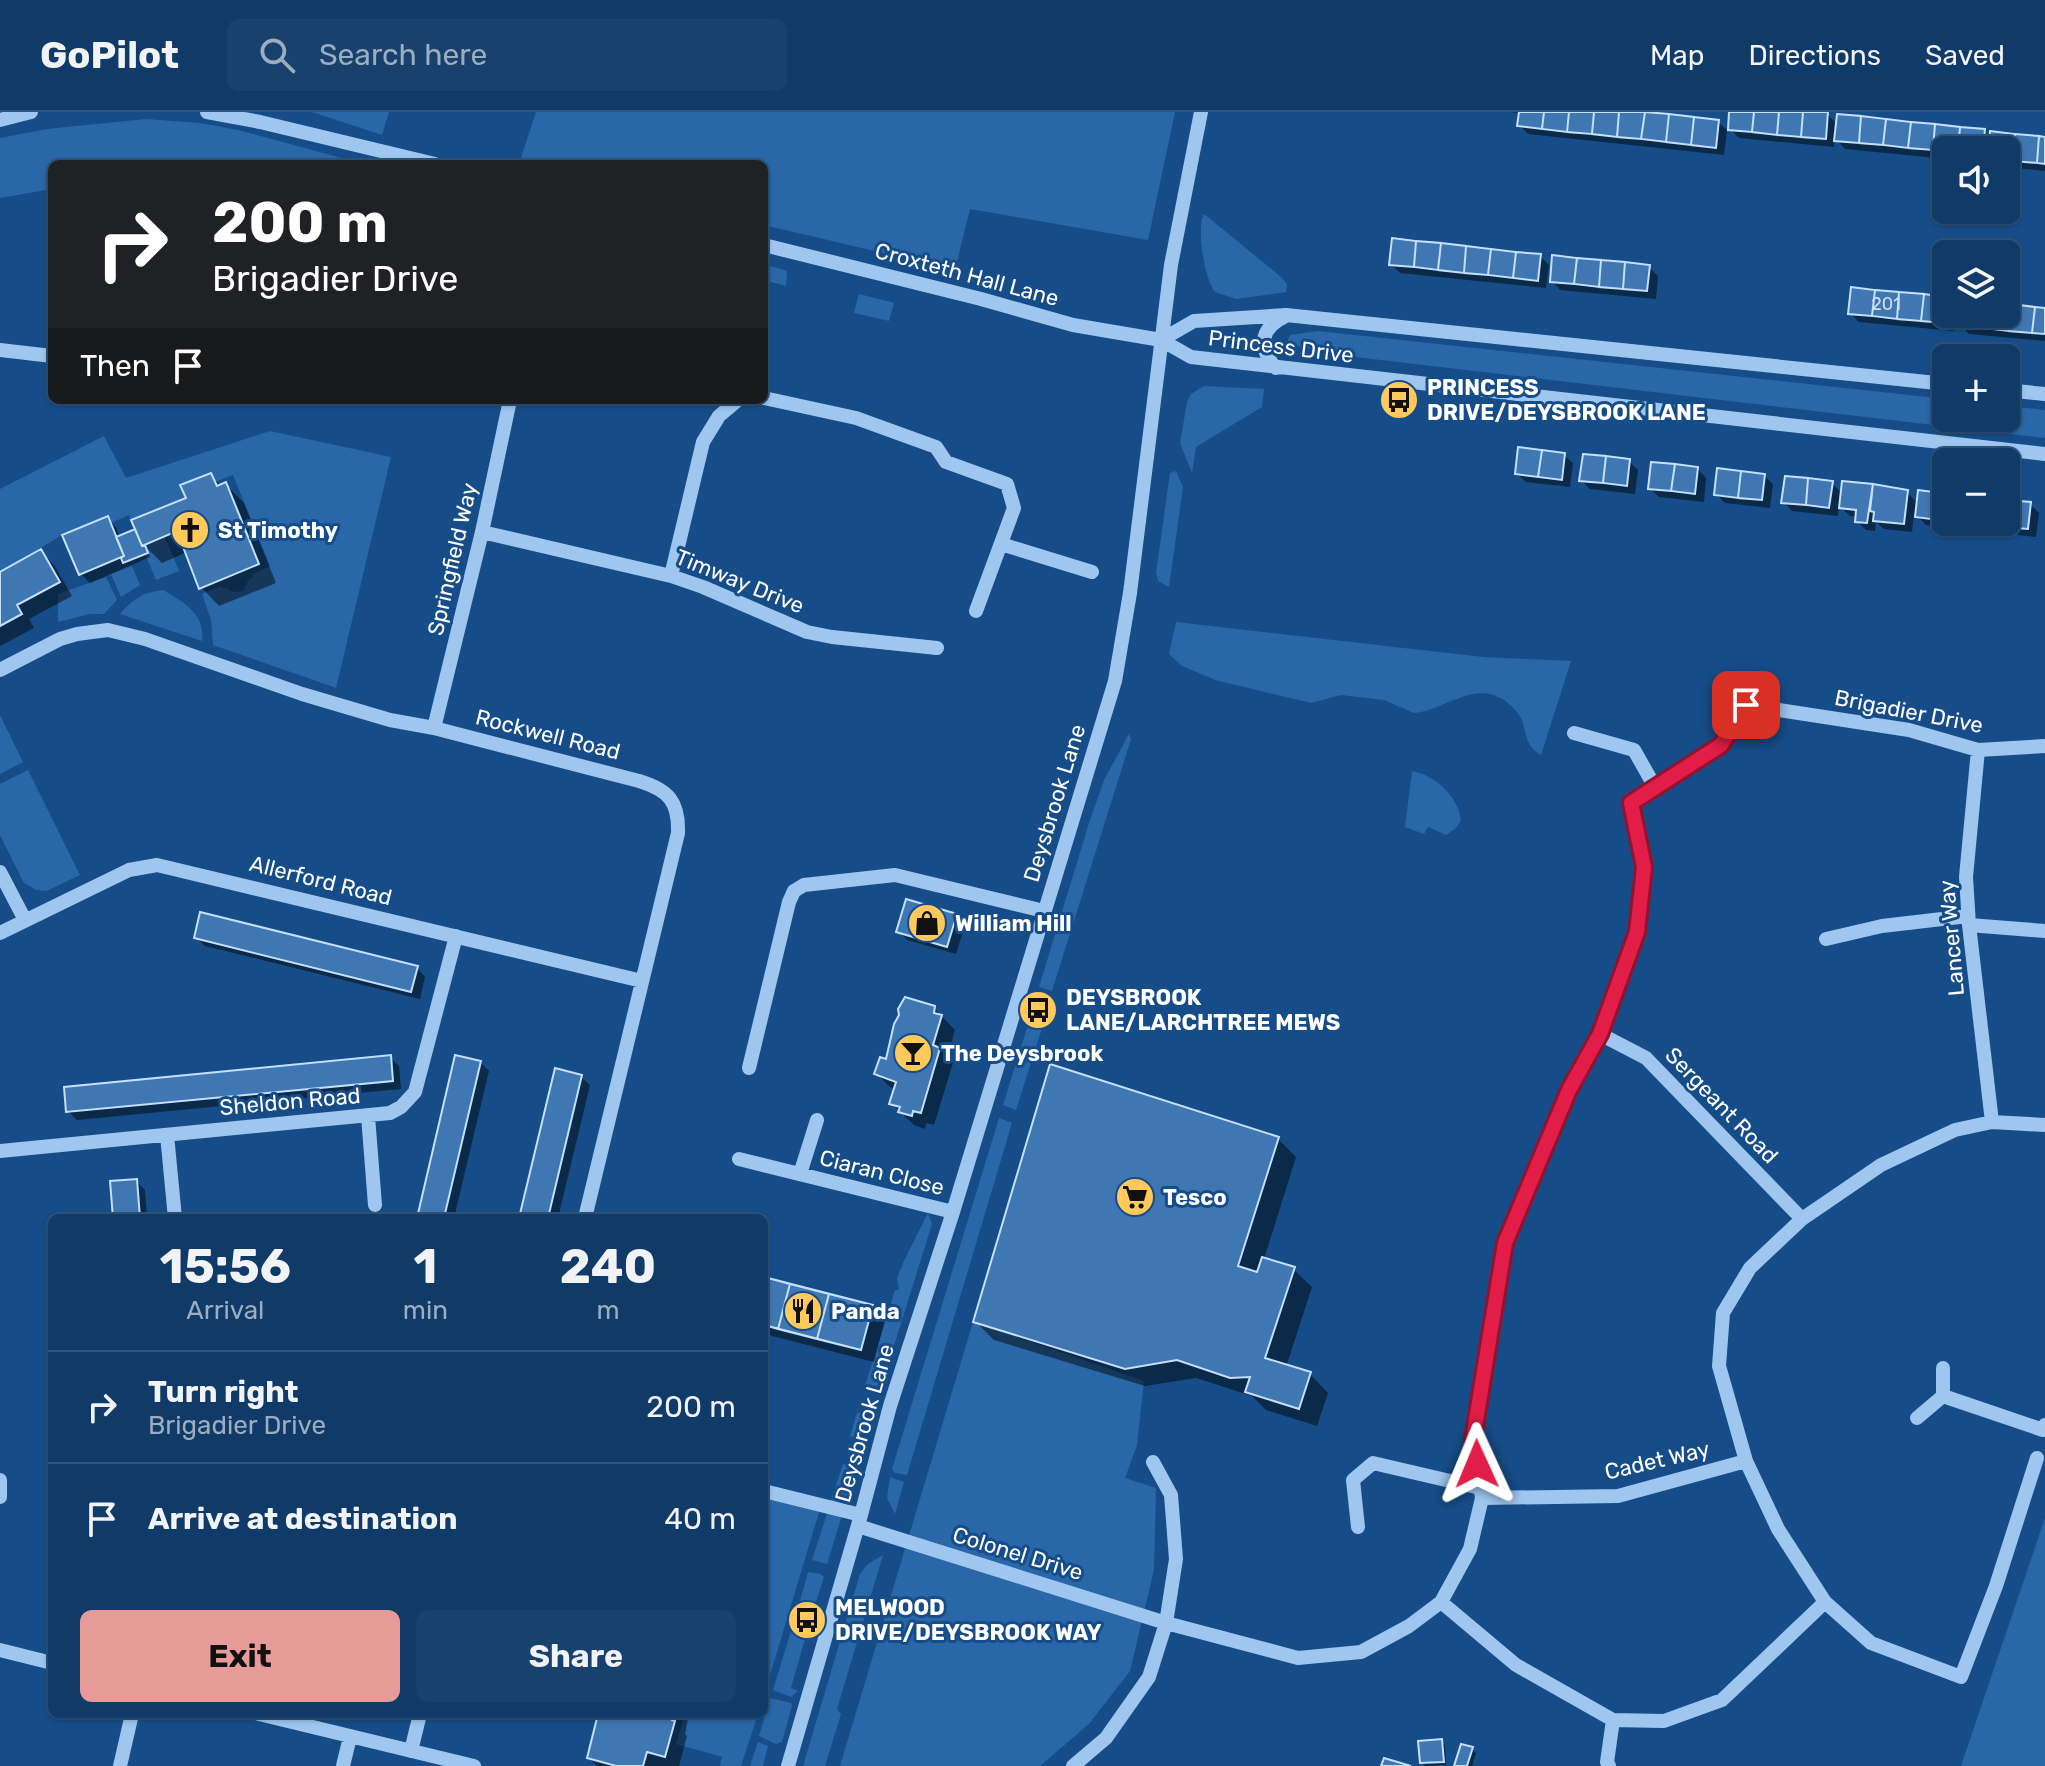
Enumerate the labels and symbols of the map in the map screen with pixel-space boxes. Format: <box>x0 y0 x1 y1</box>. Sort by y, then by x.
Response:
street label: Croxteth Hall Lane <box>872 237 1062 312</box>
house number: 201 <box>1871 293 1901 315</box>
street label: Princess Drive <box>1207 324 1355 369</box>
place label: PRINCESS DRIVE/DEYSBROOK LANE <box>1427 374 1706 426</box>
bus stop icon: PRINCESS DRIVE/DEYSBROOK LANE <box>1378 379 1420 421</box>
street label: Springfield Way <box>422 480 483 638</box>
church icon: St Timothy <box>169 509 211 551</box>
place label: St Timothy <box>218 517 338 544</box>
street label: Timway Drive <box>671 543 808 620</box>
pin <box>1712 671 1780 739</box>
street label: Brigadier Drive <box>1832 684 1985 739</box>
street label: Rockwell Road <box>473 703 623 766</box>
street label: Deysbrook Lane <box>1018 721 1091 885</box>
street label: Allerford Road <box>247 850 395 911</box>
street label: Lancer Way <box>1933 879 1970 997</box>
shop icon: William Hill <box>906 902 948 944</box>
place label: William Hill <box>955 910 1072 937</box>
place label: DEYSBROOK LANE/LARCHTREE MEWS <box>1066 984 1340 1036</box>
bus stop icon: DEYSBROOK LANE/LARCHTREE MEWS <box>1017 989 1059 1031</box>
bar icon: The Deysbrook <box>892 1032 934 1074</box>
place label: The Deysbrook <box>941 1040 1103 1067</box>
street label: Sergeant Road <box>1659 1042 1784 1169</box>
street label: Sheldon Road <box>218 1082 362 1121</box>
street label: Ciaran Close <box>817 1144 947 1201</box>
supermarket icon: Tesco <box>1114 1176 1156 1218</box>
place label: Tesco <box>1163 1184 1227 1211</box>
restaurant icon: Panda <box>782 1290 824 1332</box>
place label: Panda <box>831 1298 900 1325</box>
street label: Deysbrook Lane <box>829 1341 900 1505</box>
position arrow <box>1435 1422 1519 1506</box>
street label: Cadet Way <box>1602 1435 1712 1486</box>
street label: Colonel Drive <box>950 1521 1086 1586</box>
place label: MELWOOD DRIVE/DEYSBROOK WAY <box>835 1594 1102 1646</box>
bus stop icon: MELWOOD DRIVE/DEYSBROOK WAY <box>786 1599 828 1641</box>

